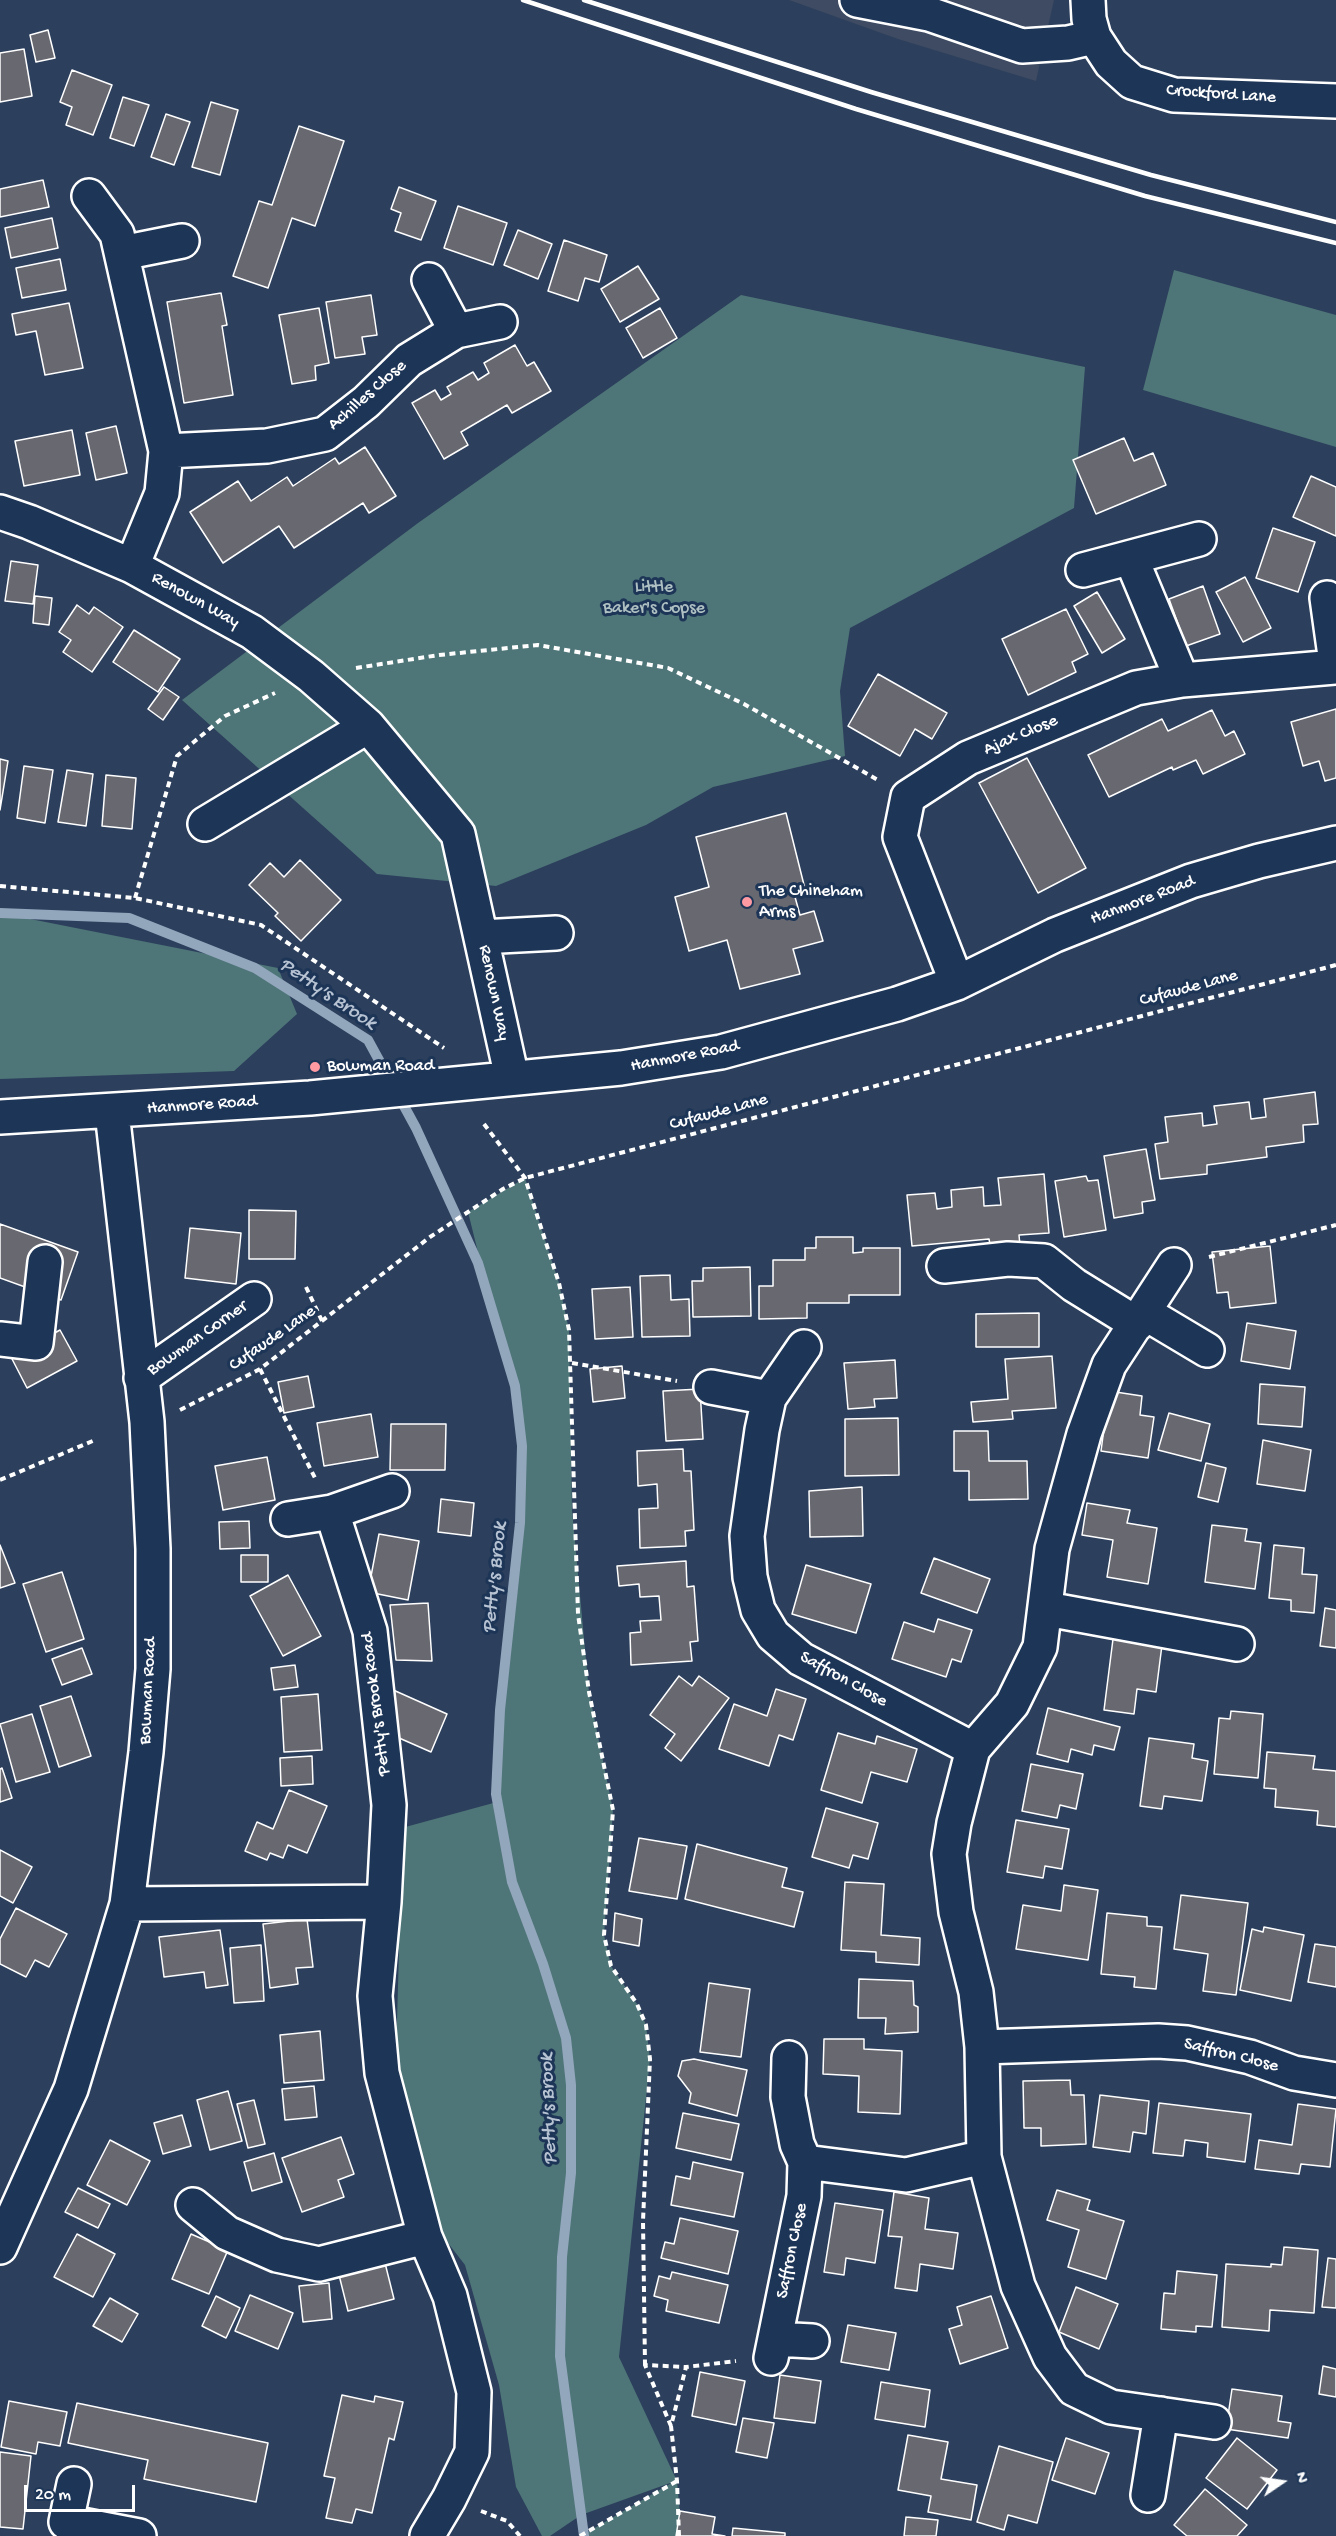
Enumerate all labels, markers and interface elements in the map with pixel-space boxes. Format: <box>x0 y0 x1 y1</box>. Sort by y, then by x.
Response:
street label: Crockford Lane <box>1165 80 1277 110</box>
street label: Achilles Close <box>324 356 412 436</box>
street label: Renown Way <box>147 568 243 634</box>
park label: Little Baker's Copse <box>603 577 705 620</box>
street label: Ajax Close <box>981 711 1061 761</box>
street label: Hanmore Road <box>1088 871 1198 931</box>
place label: The Chineham Arms <box>759 881 863 924</box>
marker: The Chineham Arms <box>740 895 754 909</box>
street label: Renown Way <box>472 943 514 1043</box>
water label: Petty's Brook <box>274 954 380 1036</box>
street label: Cufaude Lane <box>1138 966 1240 1012</box>
street label: Hanmore Road <box>629 1036 741 1078</box>
place label: Bowman Road <box>327 1056 434 1078</box>
marker: Bowman Road <box>308 1060 322 1074</box>
street label: Cufaude Lane <box>668 1090 770 1136</box>
street label: Hanmore Road <box>146 1091 258 1121</box>
street label: Bowman Corner <box>144 1296 252 1382</box>
street label: Cufaude Lane <box>226 1301 320 1377</box>
water label: Petty's Brook <box>478 1521 514 1635</box>
street label: Petty's Brook Road <box>358 1631 396 1777</box>
street label: Bowman Road <box>135 1637 163 1745</box>
street label: Saffron Close <box>795 1647 891 1713</box>
street label: Saffron Close <box>1181 2034 1281 2078</box>
water label: Petty's Brook <box>536 2053 564 2165</box>
street label: Saffron Close <box>772 2201 814 2301</box>
north arrow <box>1252 2452 1312 2512</box>
text: N <box>1290 2471 1310 2485</box>
scale bar <box>27 2473 138 2511</box>
text: 20 m <box>35 2485 71 2506</box>

